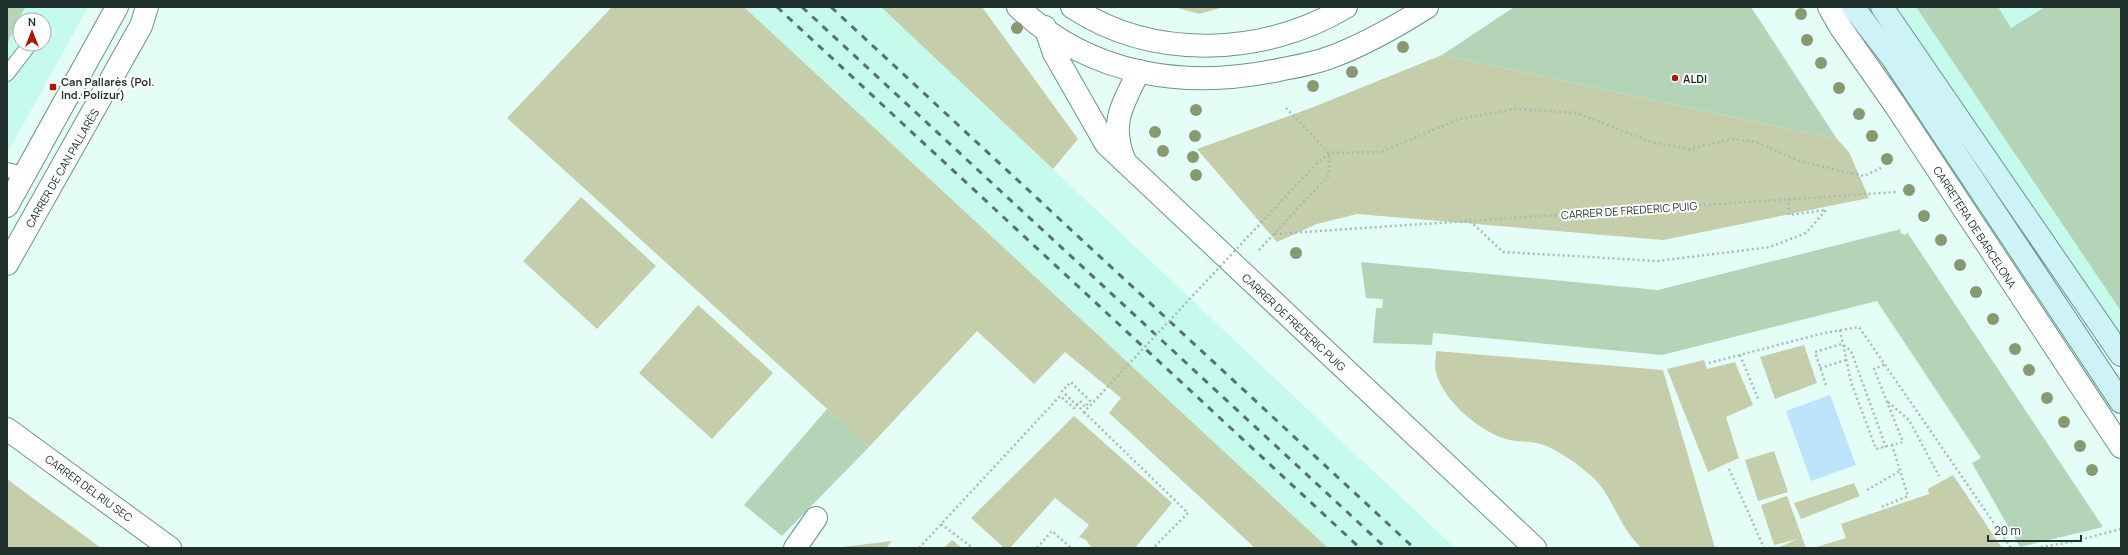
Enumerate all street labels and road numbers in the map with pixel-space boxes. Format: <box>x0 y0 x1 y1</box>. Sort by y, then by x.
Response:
street label: CARRER DE CAN PALLARÈS <box>22 106 102 230</box>
street label: CARRETERA DE BARCELONA <box>1930 163 2020 291</box>
street label: CARRER DE FREDERIC PUIG <box>1560 198 1698 222</box>
street label: CARRER DE FREDERIC PUIG <box>1239 270 1349 374</box>
street label: CARRER DEL RIU SEC <box>42 451 136 525</box>

